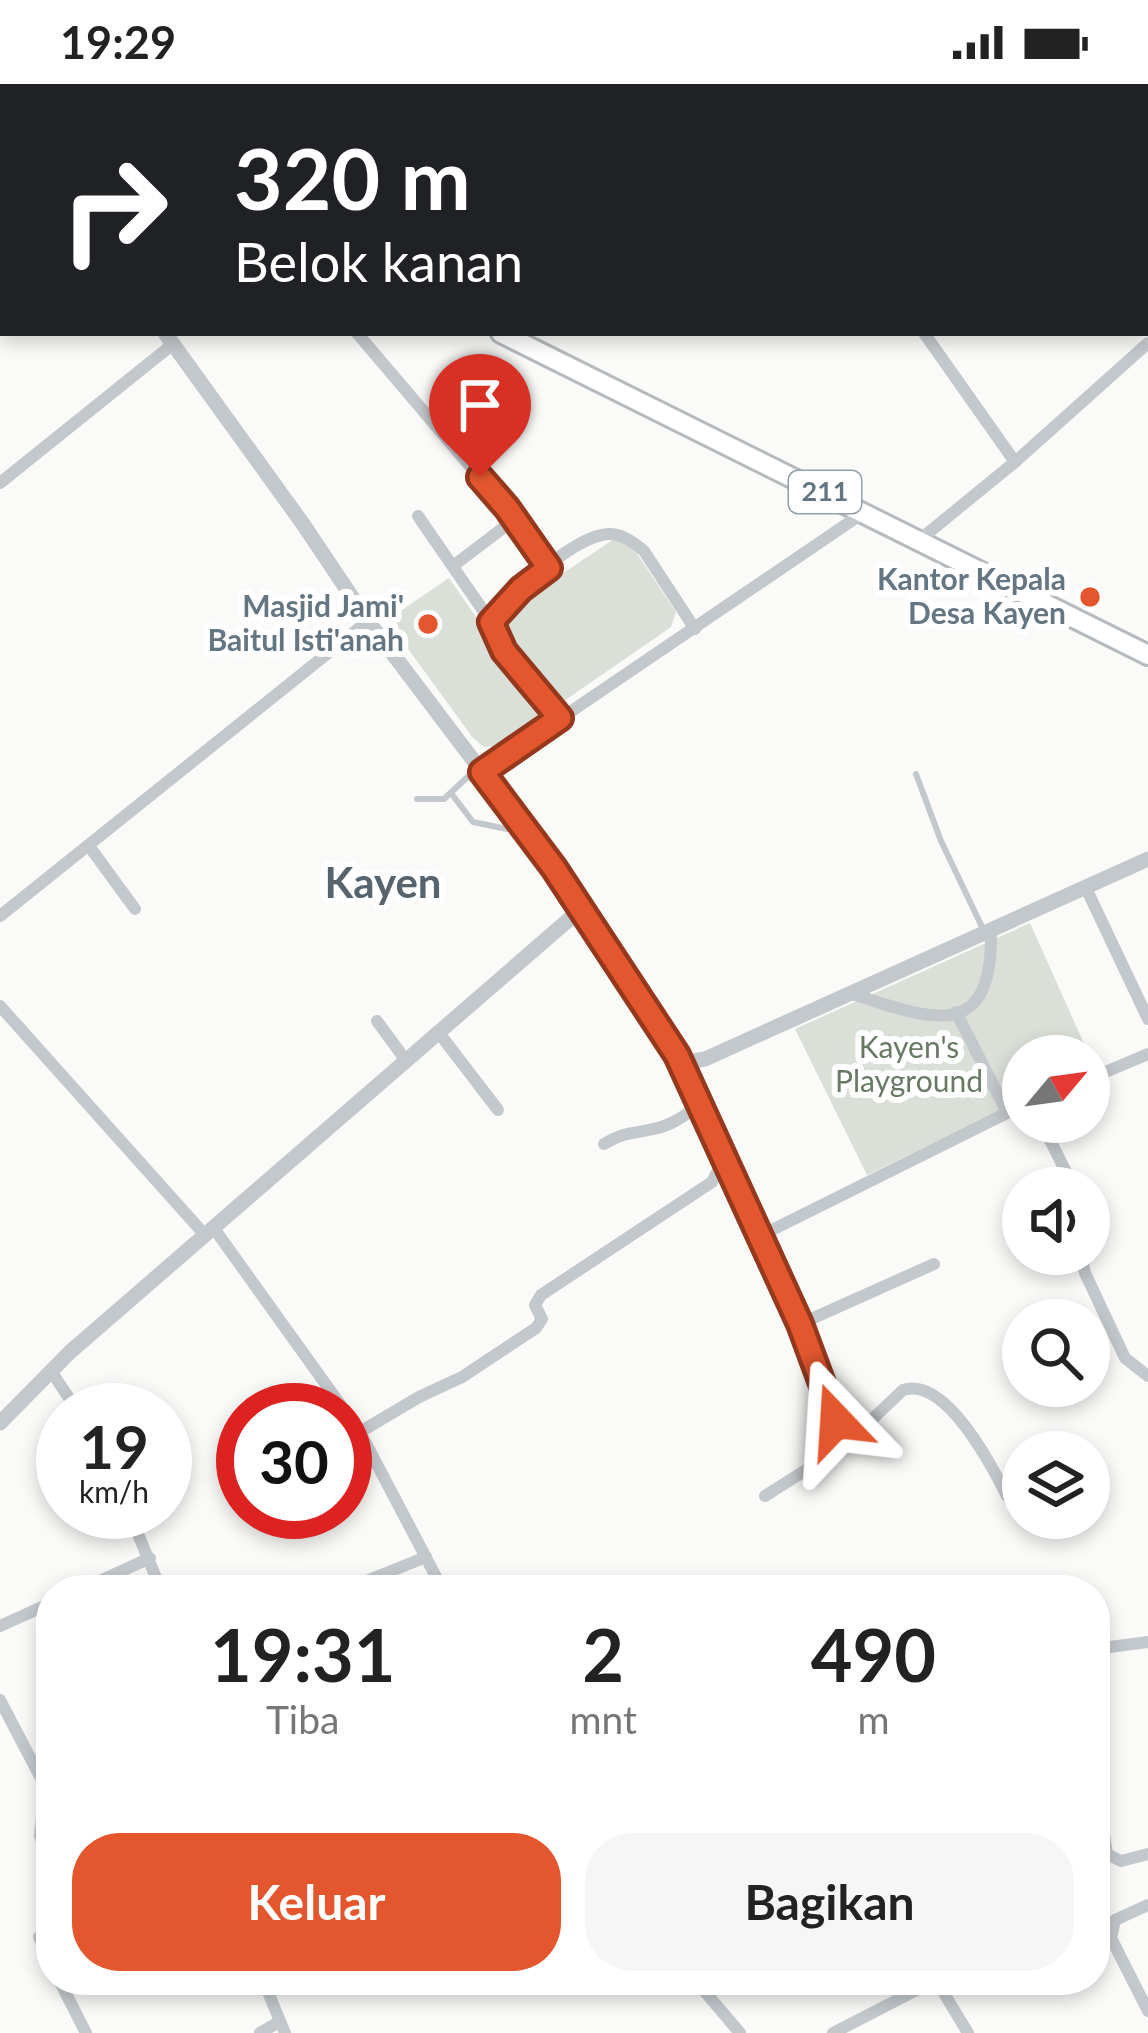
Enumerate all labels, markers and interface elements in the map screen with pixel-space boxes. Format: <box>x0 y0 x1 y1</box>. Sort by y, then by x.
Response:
text: 19:29 <box>60 15 176 69</box>
text: 320 m <box>234 127 471 228</box>
icon: right <box>36 132 192 288</box>
text: Belok kanan <box>234 229 523 294</box>
pin <box>429 354 531 477</box>
icon: arrive <box>447 372 513 438</box>
road number: 211 <box>789 471 861 513</box>
place label: Kantor Kepala Desa Kayen <box>877 560 1066 630</box>
marker: Kantor Kepala Desa Kayen <box>1077 584 1103 610</box>
place label: Masjid Jami' Baitul Isti'anah <box>208 587 404 657</box>
marker: Masjid Jami' Baitul Isti'anah <box>415 611 441 637</box>
district label: Kayen <box>324 857 442 907</box>
park label: Kayen's Playground <box>835 1028 983 1098</box>
north arrow <box>1002 1035 1110 1143</box>
map controls <box>1002 1035 1110 1539</box>
button: sound <box>1002 1167 1110 1275</box>
button: search <box>1002 1299 1110 1407</box>
position arrow <box>773 1358 899 1484</box>
speed limit sign: 30 <box>216 1383 372 1539</box>
text: 19 <box>79 1410 149 1482</box>
button: layers <box>1002 1431 1110 1539</box>
text: km/h <box>79 1473 149 1509</box>
text: 19:31 <box>210 1611 395 1697</box>
text: 2 <box>582 1611 624 1697</box>
text: 490 <box>811 1611 936 1697</box>
text: Tiba <box>266 1696 339 1742</box>
text: mnt <box>569 1696 637 1742</box>
text: m <box>857 1696 890 1742</box>
button: Keluar <box>72 1833 561 1971</box>
button: Bagikan <box>585 1833 1074 1971</box>

